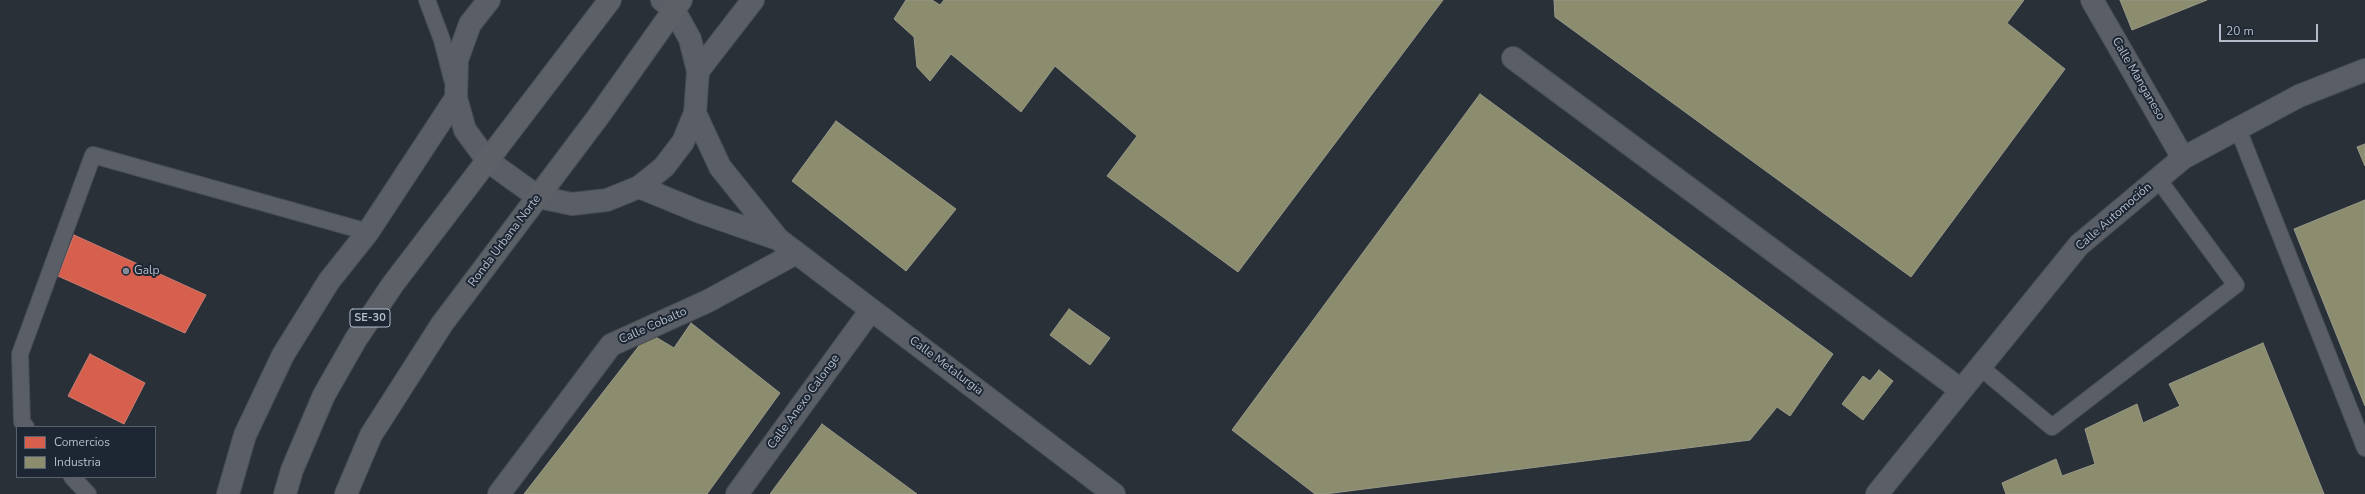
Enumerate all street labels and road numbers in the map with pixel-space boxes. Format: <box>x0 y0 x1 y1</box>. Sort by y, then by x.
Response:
street label: Calle Manganeso <box>2108 35 2168 123</box>
street label: Calle Automoción <box>2073 180 2155 254</box>
street label: Ronda Urbana Norte <box>466 192 544 290</box>
street label: Calle Cobalto <box>617 305 689 347</box>
road number: SE-30 <box>350 309 390 327</box>
street label: Calle Metalurgia <box>906 334 986 398</box>
street label: Calle Anexo Calonge <box>765 352 843 452</box>

